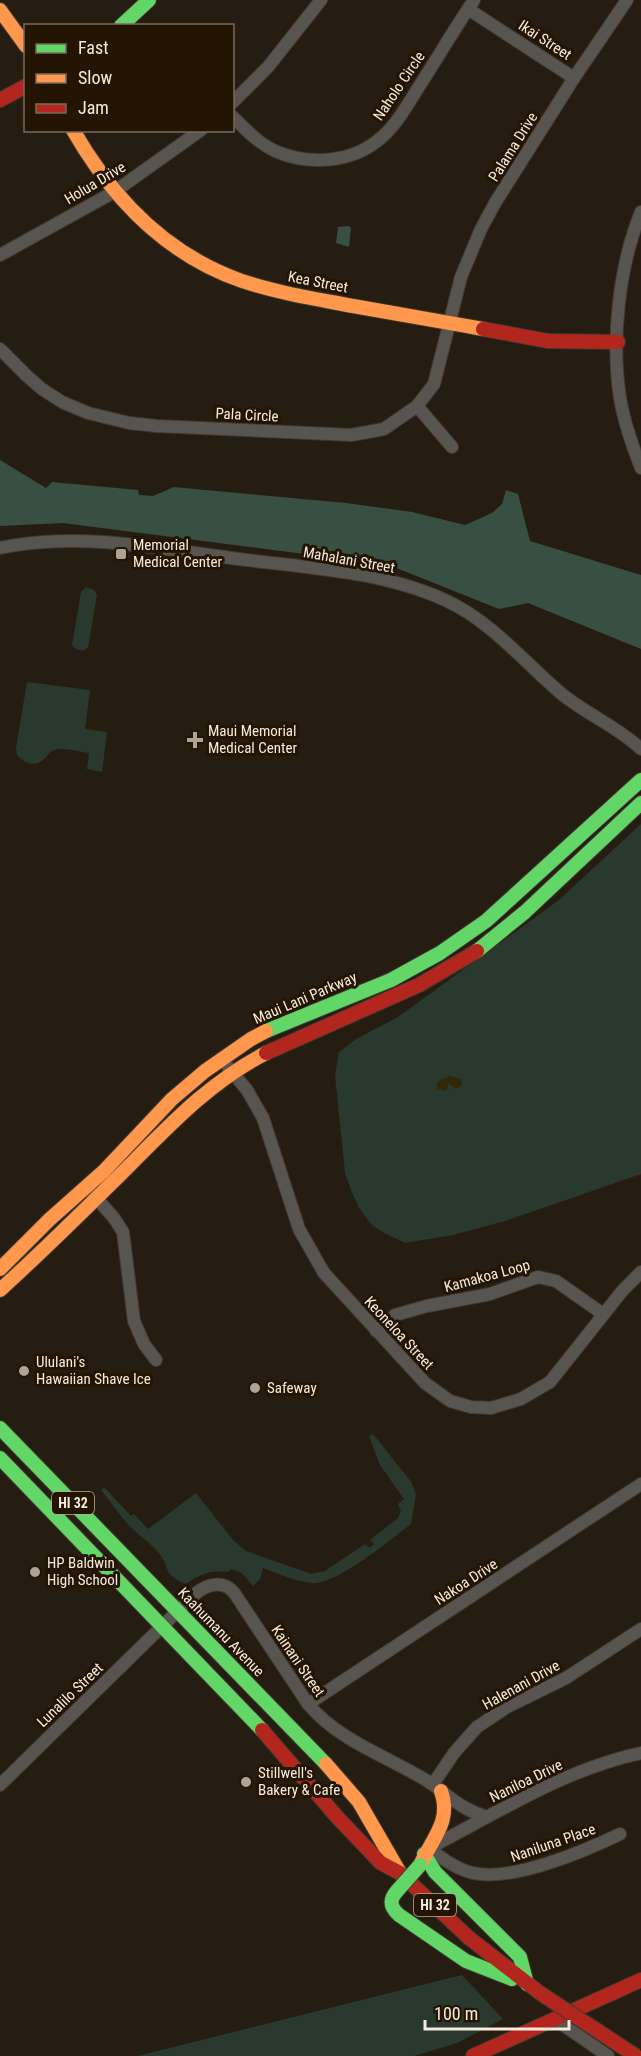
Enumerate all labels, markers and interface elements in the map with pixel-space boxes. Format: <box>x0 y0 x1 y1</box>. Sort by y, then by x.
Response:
street label: Ikai Street <box>515 16 575 64</box>
legend <box>24 24 234 132</box>
text: Fast <box>78 37 109 58</box>
street label: Naholo Circle <box>369 48 429 124</box>
text: Slow <box>78 67 113 88</box>
text: Jam <box>78 97 109 118</box>
street label: Palama Drive <box>485 109 541 185</box>
street label: Holua Drive <box>61 158 129 208</box>
street label: Kea Street <box>286 267 350 297</box>
street label: Pala Circle <box>215 404 279 426</box>
place label: Memorial Medical Center <box>133 536 223 571</box>
street label: Mahalani Street <box>302 543 396 577</box>
marker: Memorial Medical Center <box>114 547 128 561</box>
place label: Maui Memorial Medical Center <box>208 722 298 757</box>
marker: Maui Memorial Medical Center <box>186 731 204 749</box>
street label: Maui Lani Parkway <box>250 968 360 1028</box>
street label: Kamakoa Loop <box>442 1256 532 1296</box>
street label: Keoneloa Street <box>360 1293 438 1373</box>
place label: Ululani's Hawaiian Shave Ice <box>36 1353 151 1388</box>
marker: Ululani's Hawaiian Shave Ice <box>17 1364 31 1378</box>
place label: Safeway <box>267 1379 317 1397</box>
marker: Safeway <box>248 1381 262 1395</box>
road number: HI 32 <box>52 1492 94 1514</box>
place label: HP Baldwin High School <box>47 1554 118 1589</box>
street label: Nakoa Drive <box>431 1555 501 1609</box>
marker: HP Baldwin High School <box>28 1565 42 1579</box>
street label: Kaahumanu Avenue <box>174 1584 268 1680</box>
street label: Kainani Street <box>267 1622 329 1700</box>
street label: Halenani Drive <box>479 1656 563 1714</box>
street label: Lunalilo Street <box>33 1659 107 1731</box>
street label: Naniloa Drive <box>487 1756 565 1806</box>
place label: Stillwell's Bakery & Cafe <box>258 1764 340 1799</box>
marker: Stillwell's Bakery & Cafe <box>239 1775 253 1789</box>
street label: Naniluna Place <box>508 1820 598 1866</box>
road number: HI 32 <box>414 1894 456 1916</box>
scale bar <box>425 1993 569 2031</box>
text: 100 m <box>434 2003 478 2024</box>

